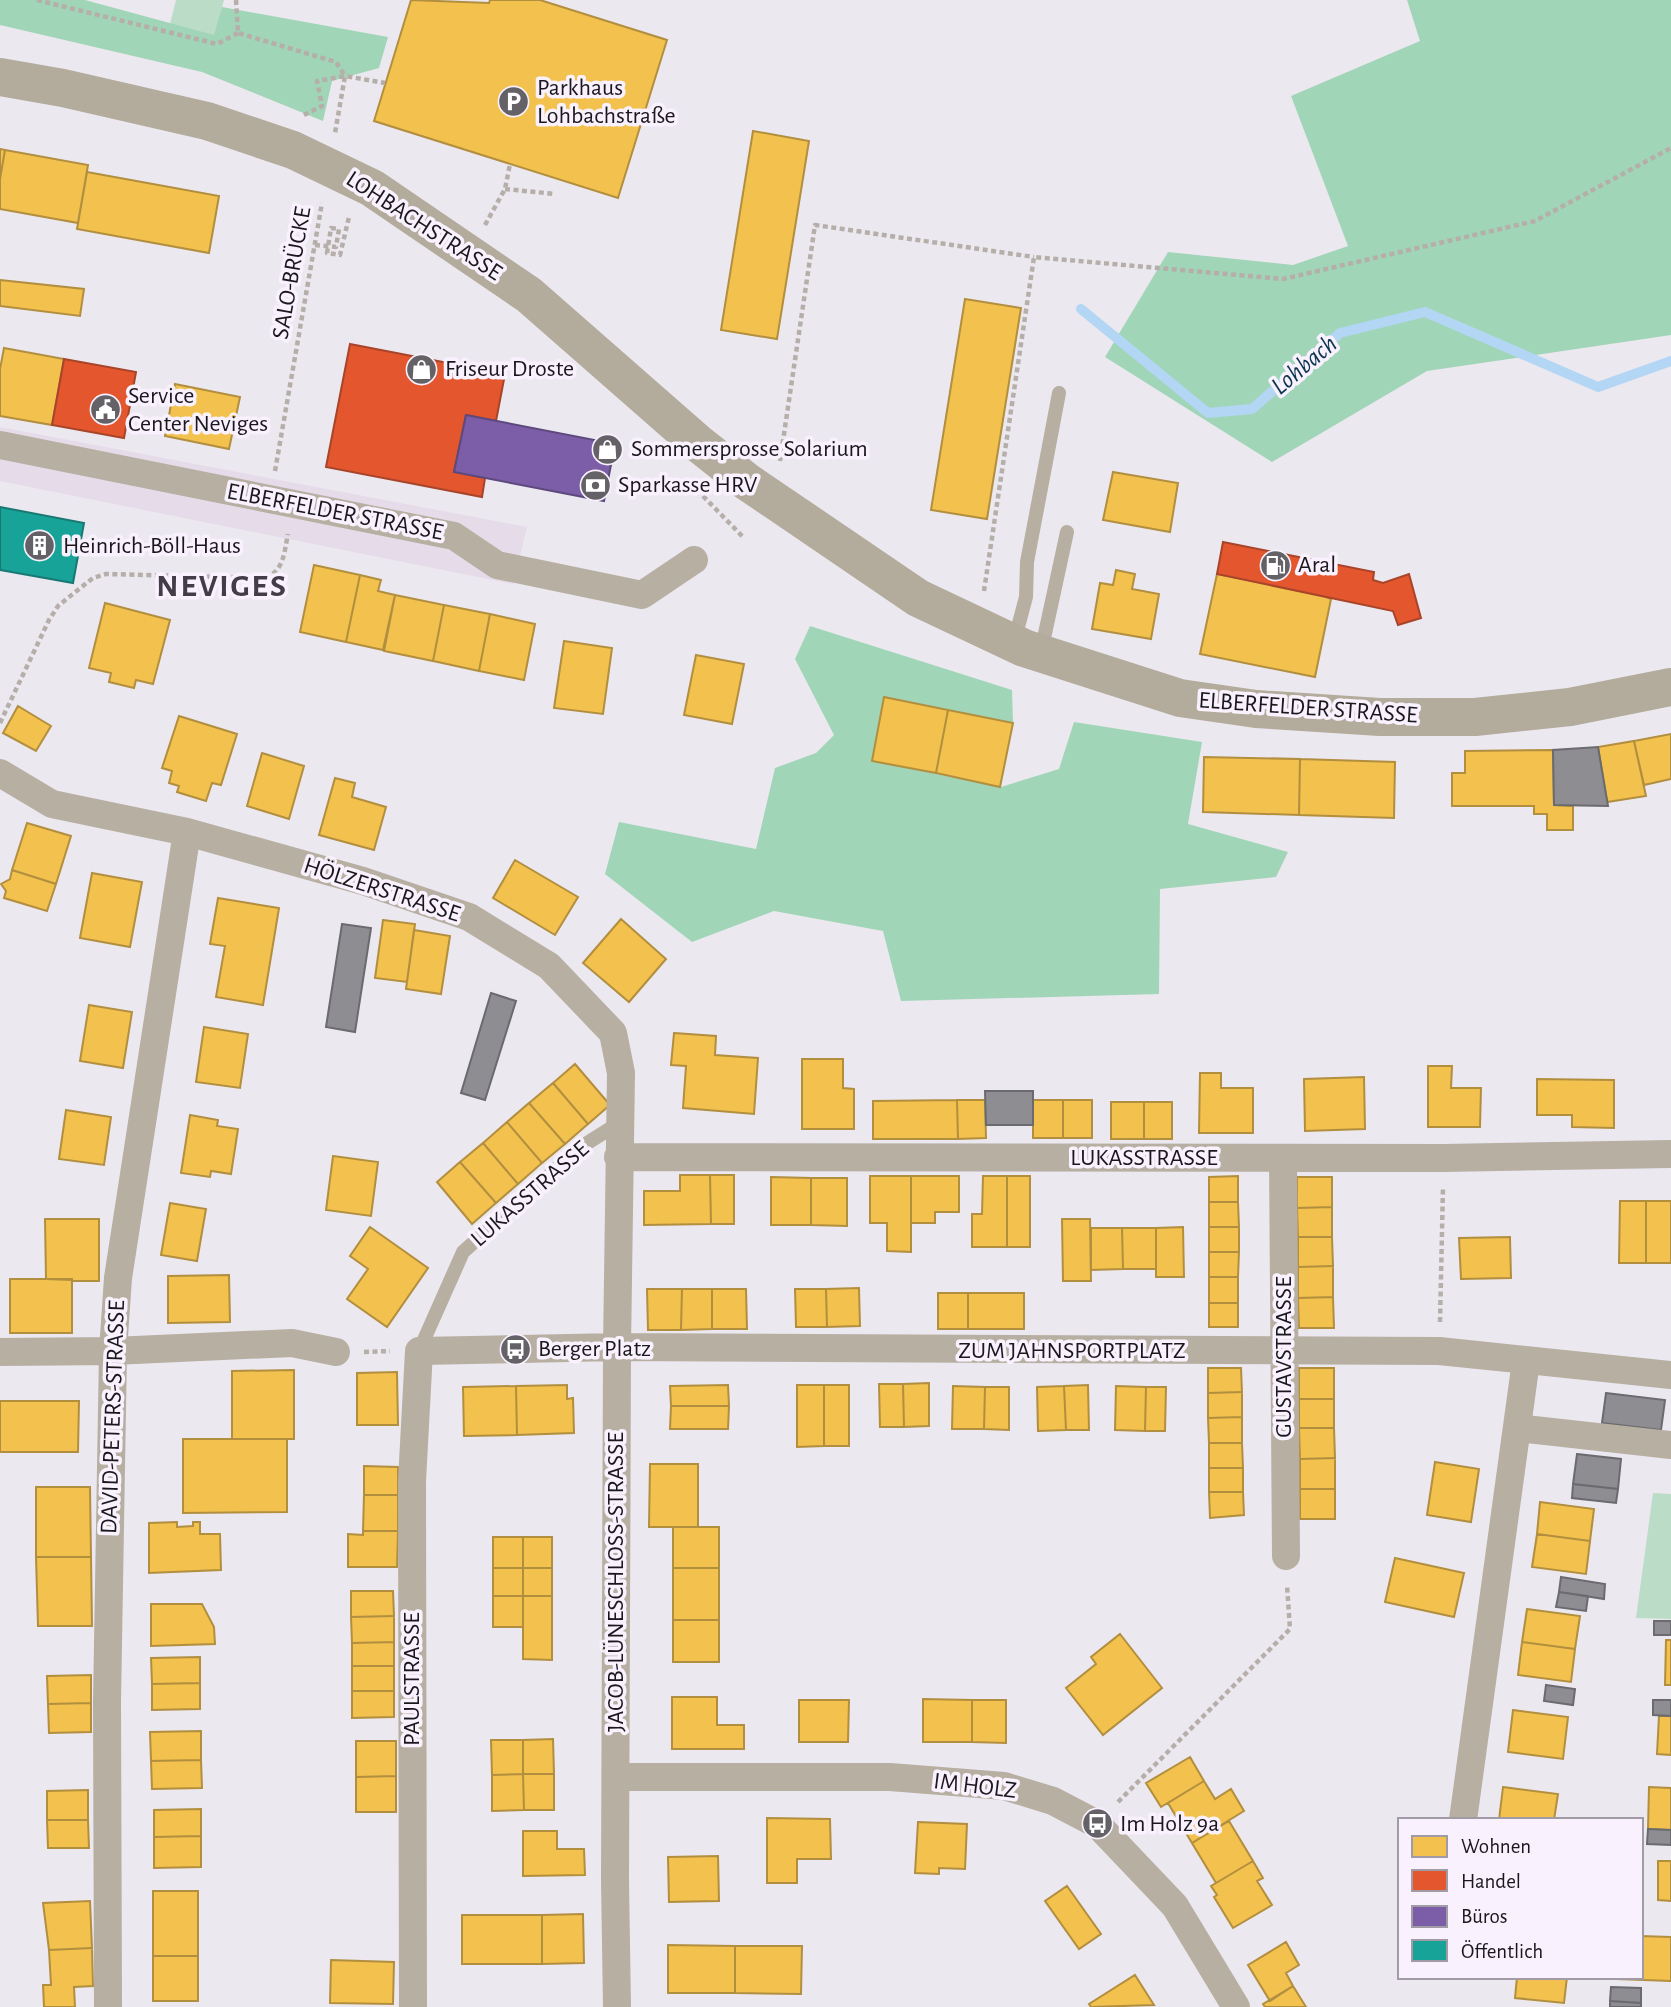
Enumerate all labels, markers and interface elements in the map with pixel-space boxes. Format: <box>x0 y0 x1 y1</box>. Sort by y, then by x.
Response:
place label: Parkhaus Lohbachstraße <box>537 76 676 128</box>
parking icon: Parkhaus Lohbachstraße <box>497 85 531 119</box>
street label: LOHBACHSTRASSE <box>342 167 506 285</box>
street label: SALO-BRÜCKE <box>268 204 316 341</box>
water label: Lohbach <box>1266 330 1342 400</box>
shop icon: Friseur Droste <box>405 352 439 386</box>
place label: Friseur Droste <box>445 357 574 381</box>
place label: Service Center Neviges <box>128 384 268 436</box>
public building icon: Service Center Neviges <box>88 393 122 427</box>
shop icon: Sommersprosse Solarium <box>591 432 625 466</box>
place label: Sommersprosse Solarium <box>631 437 868 461</box>
bank icon: Sparkasse HRV <box>578 468 612 502</box>
place label: Sparkasse HRV <box>618 473 758 497</box>
street label: ELBERFELDER STRASSE <box>225 479 446 545</box>
building icon: Heinrich-Böll-Haus <box>23 529 57 563</box>
place label: Heinrich-Böll-Haus <box>63 534 241 558</box>
fuel station icon: Aral <box>1258 548 1292 582</box>
place label: Aral <box>1298 553 1336 577</box>
district label: NEVIGES <box>156 570 288 602</box>
street label: ELBERFELDER STRASSE <box>1198 688 1419 728</box>
street label: HÖLZERSTRASSE <box>301 852 464 927</box>
street label: LUKASSTRASSE <box>466 1136 594 1251</box>
street label: LUKASSTRASSE <box>1070 1146 1218 1170</box>
street label: GUSTAVSTRASSE <box>1272 1276 1296 1438</box>
street label: DAVID-PETERS-STRASSE <box>97 1299 129 1534</box>
bus stop icon: Berger Platz <box>498 1332 532 1366</box>
place label: Berger Platz <box>538 1337 651 1361</box>
street label: ZUM JAHNSPORTPLATZ <box>958 1339 1186 1363</box>
street label: JACOB-LÜNESCHLOSS-STRASSE <box>603 1432 628 1732</box>
street label: PAULSTRASSE <box>400 1612 424 1746</box>
street label: IM HOLZ <box>932 1769 1018 1803</box>
bus stop icon: Im Holz 9a <box>1080 1807 1114 1841</box>
place label: Im Holz 9a <box>1120 1812 1219 1836</box>
legend <box>1398 1818 1643 1979</box>
text: Wohnen <box>1461 1836 1531 1857</box>
text: Handel <box>1461 1871 1521 1892</box>
text: Büros <box>1461 1906 1508 1927</box>
text: Öffentlich <box>1461 1940 1543 1962</box>

